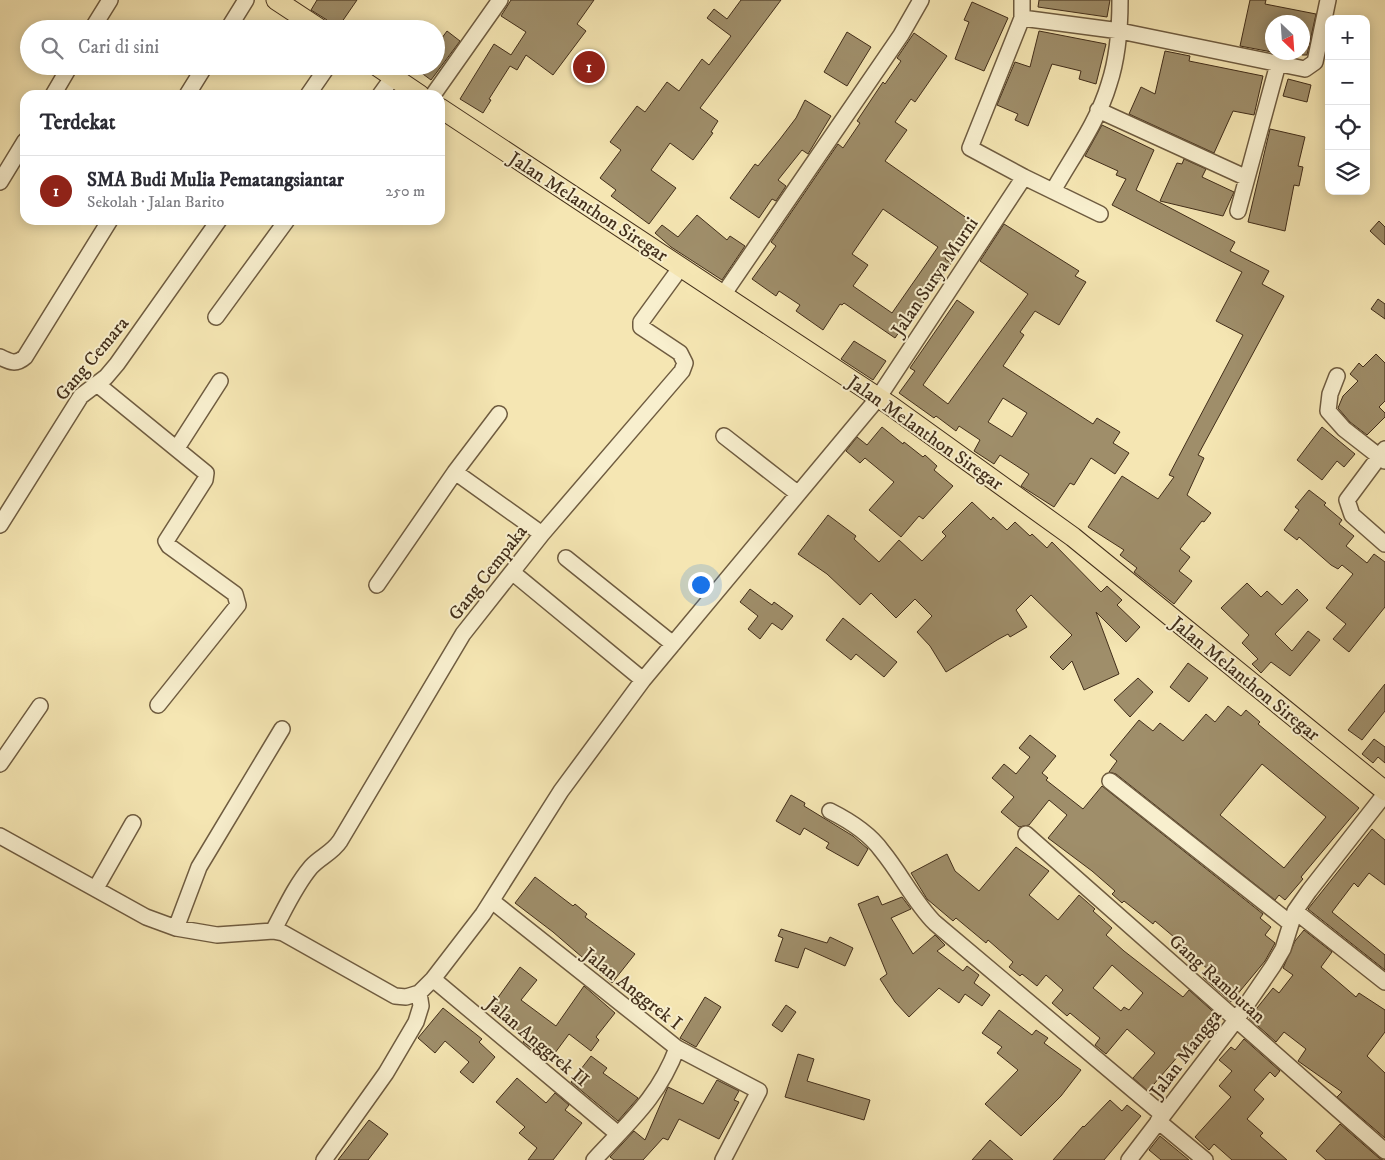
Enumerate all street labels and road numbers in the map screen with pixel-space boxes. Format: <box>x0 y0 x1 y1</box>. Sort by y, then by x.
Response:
street label: Jalan Melanthon Siregar <box>503 146 672 267</box>
street label: Jalan Surya Murni <box>886 213 984 342</box>
street label: Gang Cemara <box>50 312 134 406</box>
street label: Jalan Melanthon Siregar <box>841 370 1008 496</box>
street label: Gang Cempaka <box>444 521 532 625</box>
street label: Jalan Melanthon Siregar <box>1164 611 1324 746</box>
street label: Gang Rambutan <box>1164 930 1270 1028</box>
street label: Jalan Anggrek I <box>576 942 686 1035</box>
street label: Jalan Anggrek II <box>479 991 593 1092</box>
street label: Jalan Mangga <box>1144 1005 1227 1104</box>

